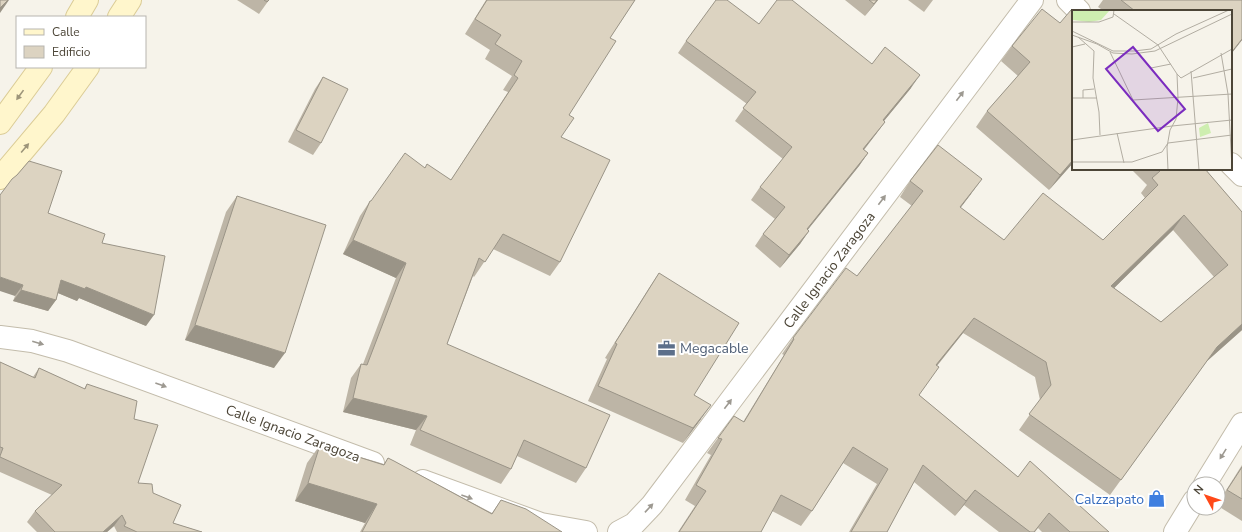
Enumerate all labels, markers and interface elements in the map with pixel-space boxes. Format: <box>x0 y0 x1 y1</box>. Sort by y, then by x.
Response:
inset map <box>1072 10 1232 170</box>
legend <box>16 16 146 68</box>
text: Calle <box>52 24 80 40</box>
text: Edificio <box>52 44 91 60</box>
one-way arrow <box>16 90 25 101</box>
one-way arrow <box>956 91 964 102</box>
one-way arrow <box>21 143 30 153</box>
one-way arrow <box>878 195 886 205</box>
street label: Calle Ignacio Zaragoza <box>779 208 880 333</box>
office icon: Megacable <box>657 338 677 358</box>
place label: Megacable <box>680 339 749 358</box>
one-way arrow <box>33 340 45 346</box>
one-way arrow <box>156 383 168 389</box>
one-way arrow <box>724 399 732 410</box>
street label: Calle Ignacio Zaragoza <box>223 400 363 467</box>
one-way arrow <box>1220 448 1227 460</box>
north arrow <box>1186 476 1226 516</box>
text: N <box>1190 482 1207 498</box>
shop icon: Calzzapato <box>1147 489 1167 509</box>
place label: Calzzapato <box>1075 490 1144 509</box>
one-way arrow <box>462 495 474 501</box>
one-way arrow <box>644 503 654 513</box>

